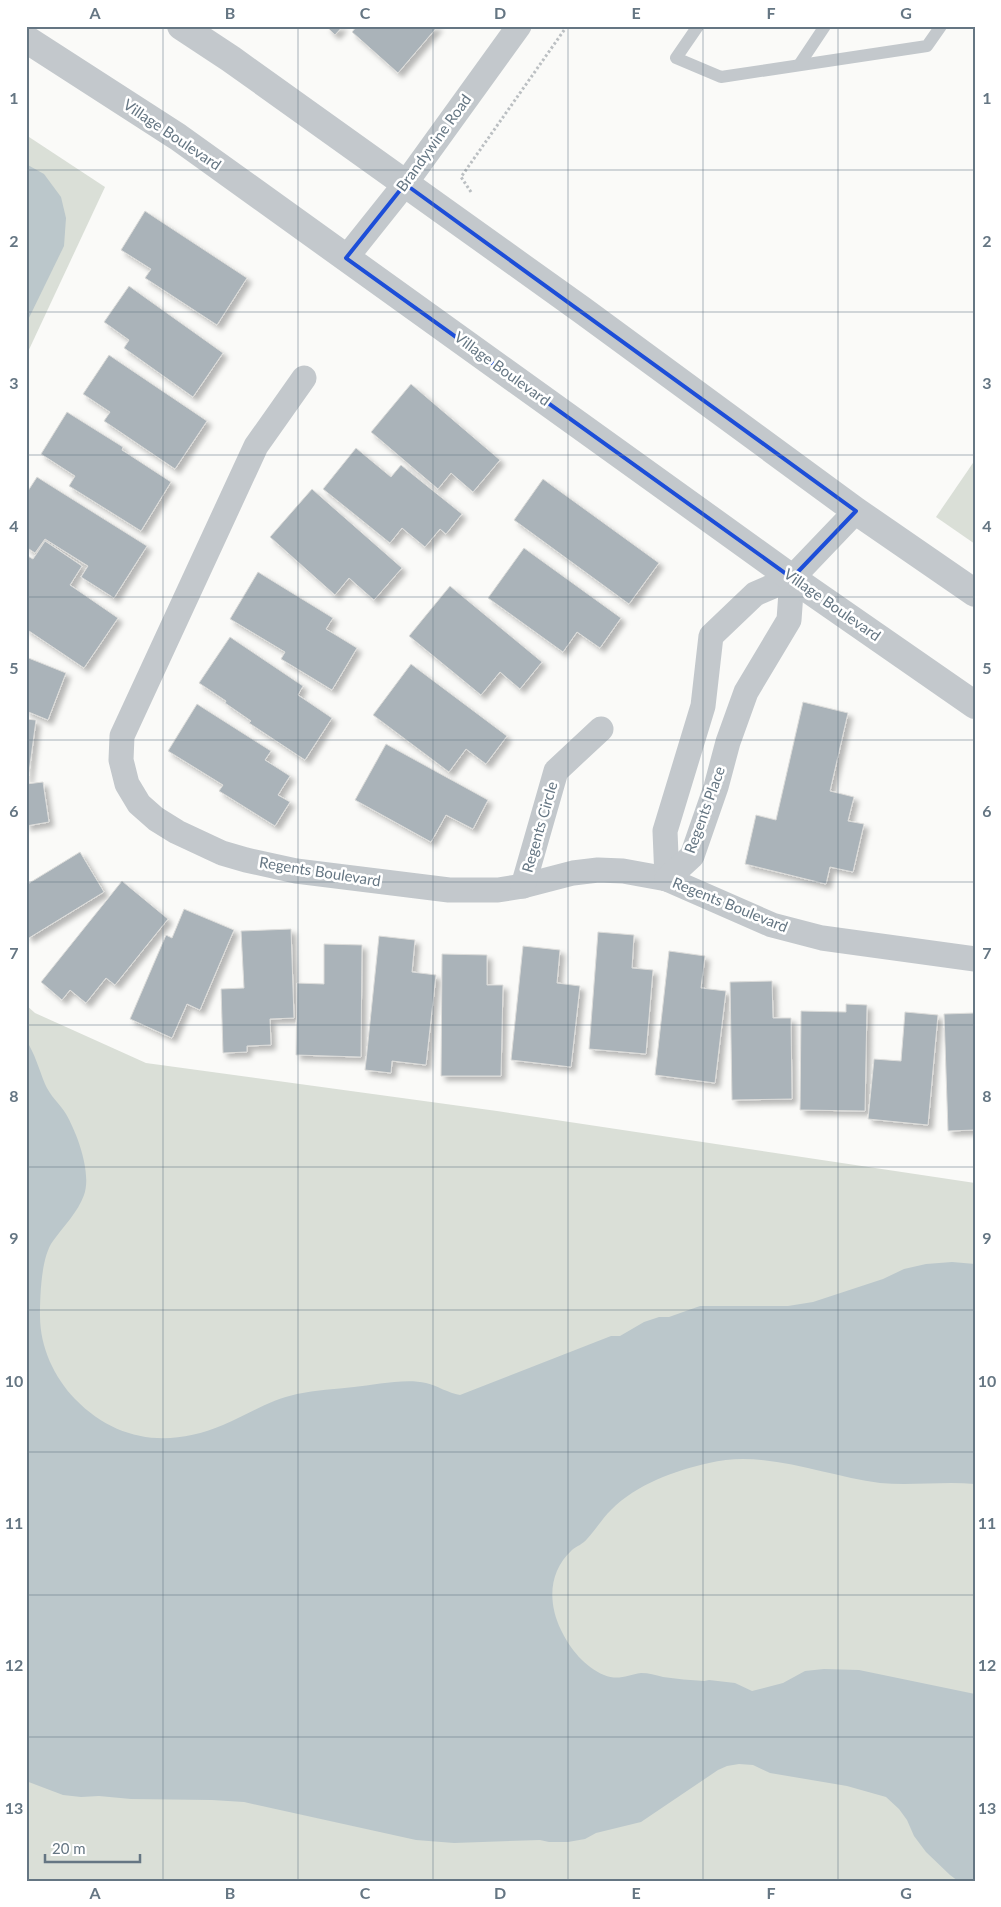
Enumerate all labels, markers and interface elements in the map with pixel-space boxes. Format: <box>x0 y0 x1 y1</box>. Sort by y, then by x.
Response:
text: A <box>88 3 101 22</box>
text: B <box>225 3 235 22</box>
text: C <box>360 3 371 22</box>
text: D <box>494 3 506 22</box>
text: E <box>631 3 641 22</box>
text: F <box>766 3 776 22</box>
text: G <box>900 3 912 22</box>
text: 1 <box>9 88 19 107</box>
text: 1 <box>982 88 992 107</box>
street label: Brandywine Road <box>392 90 474 194</box>
street label: Village Boulevard <box>120 95 225 174</box>
text: 2 <box>9 231 19 250</box>
text: 2 <box>982 231 992 250</box>
street label: Village Boulevard <box>451 327 554 409</box>
text: 3 <box>9 373 19 392</box>
text: 3 <box>982 373 992 392</box>
text: 4 <box>9 516 19 535</box>
text: 4 <box>982 516 992 535</box>
street label: Village Boulevard <box>781 564 884 644</box>
text: 5 <box>9 658 19 677</box>
text: 5 <box>982 658 992 677</box>
street label: Regents Place <box>680 764 728 856</box>
street label: Regents Circle <box>517 779 561 874</box>
text: 6 <box>9 801 19 820</box>
text: 6 <box>982 801 992 820</box>
street label: Regents Boulevard <box>258 853 382 890</box>
street label: Regents Boulevard <box>670 873 791 935</box>
text: 7 <box>9 943 19 962</box>
text: 7 <box>982 943 992 962</box>
text: 8 <box>9 1086 19 1105</box>
text: 8 <box>982 1086 992 1105</box>
text: 9 <box>9 1228 19 1247</box>
text: 9 <box>982 1228 992 1247</box>
text: 10 <box>5 1371 23 1390</box>
text: 10 <box>978 1371 996 1390</box>
text: 11 <box>5 1513 23 1532</box>
text: 11 <box>978 1513 996 1532</box>
text: 12 <box>5 1655 23 1674</box>
text: 12 <box>978 1655 996 1674</box>
text: 13 <box>5 1798 23 1817</box>
text: 13 <box>978 1798 996 1817</box>
scale bar <box>45 1832 140 1864</box>
text: 20 m <box>52 1839 86 1857</box>
text: A <box>88 1883 101 1902</box>
text: B <box>225 1883 235 1902</box>
text: C <box>360 1883 371 1902</box>
text: D <box>494 1883 506 1902</box>
text: E <box>631 1883 641 1902</box>
text: F <box>766 1883 776 1902</box>
text: G <box>900 1883 912 1902</box>

